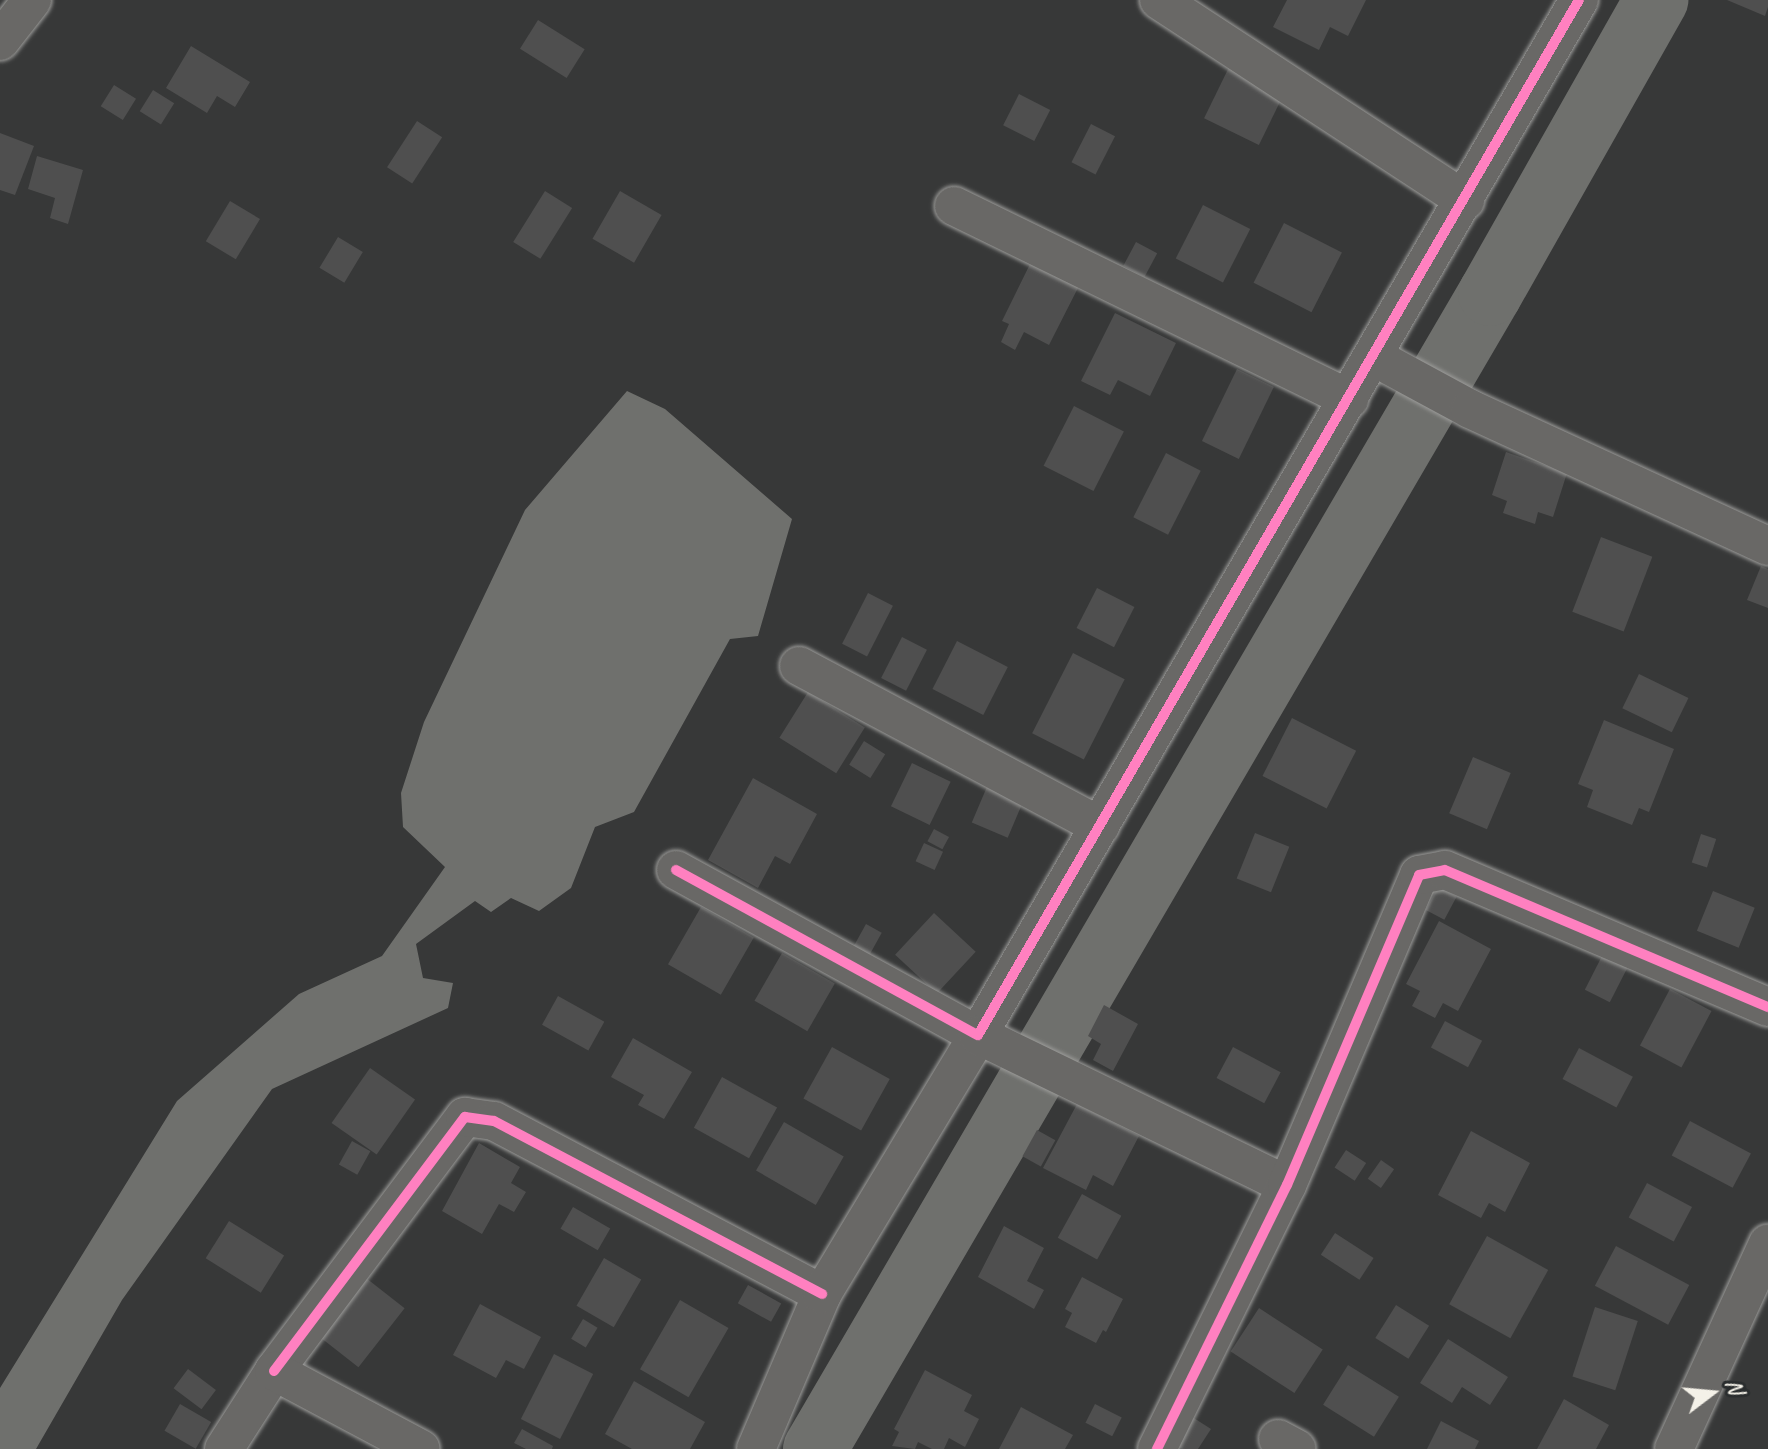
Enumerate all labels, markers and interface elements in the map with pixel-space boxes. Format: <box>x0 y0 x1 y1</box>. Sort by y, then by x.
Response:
north arrow <box>1672 1353 1752 1433</box>
text: N <box>1720 1376 1750 1397</box>

